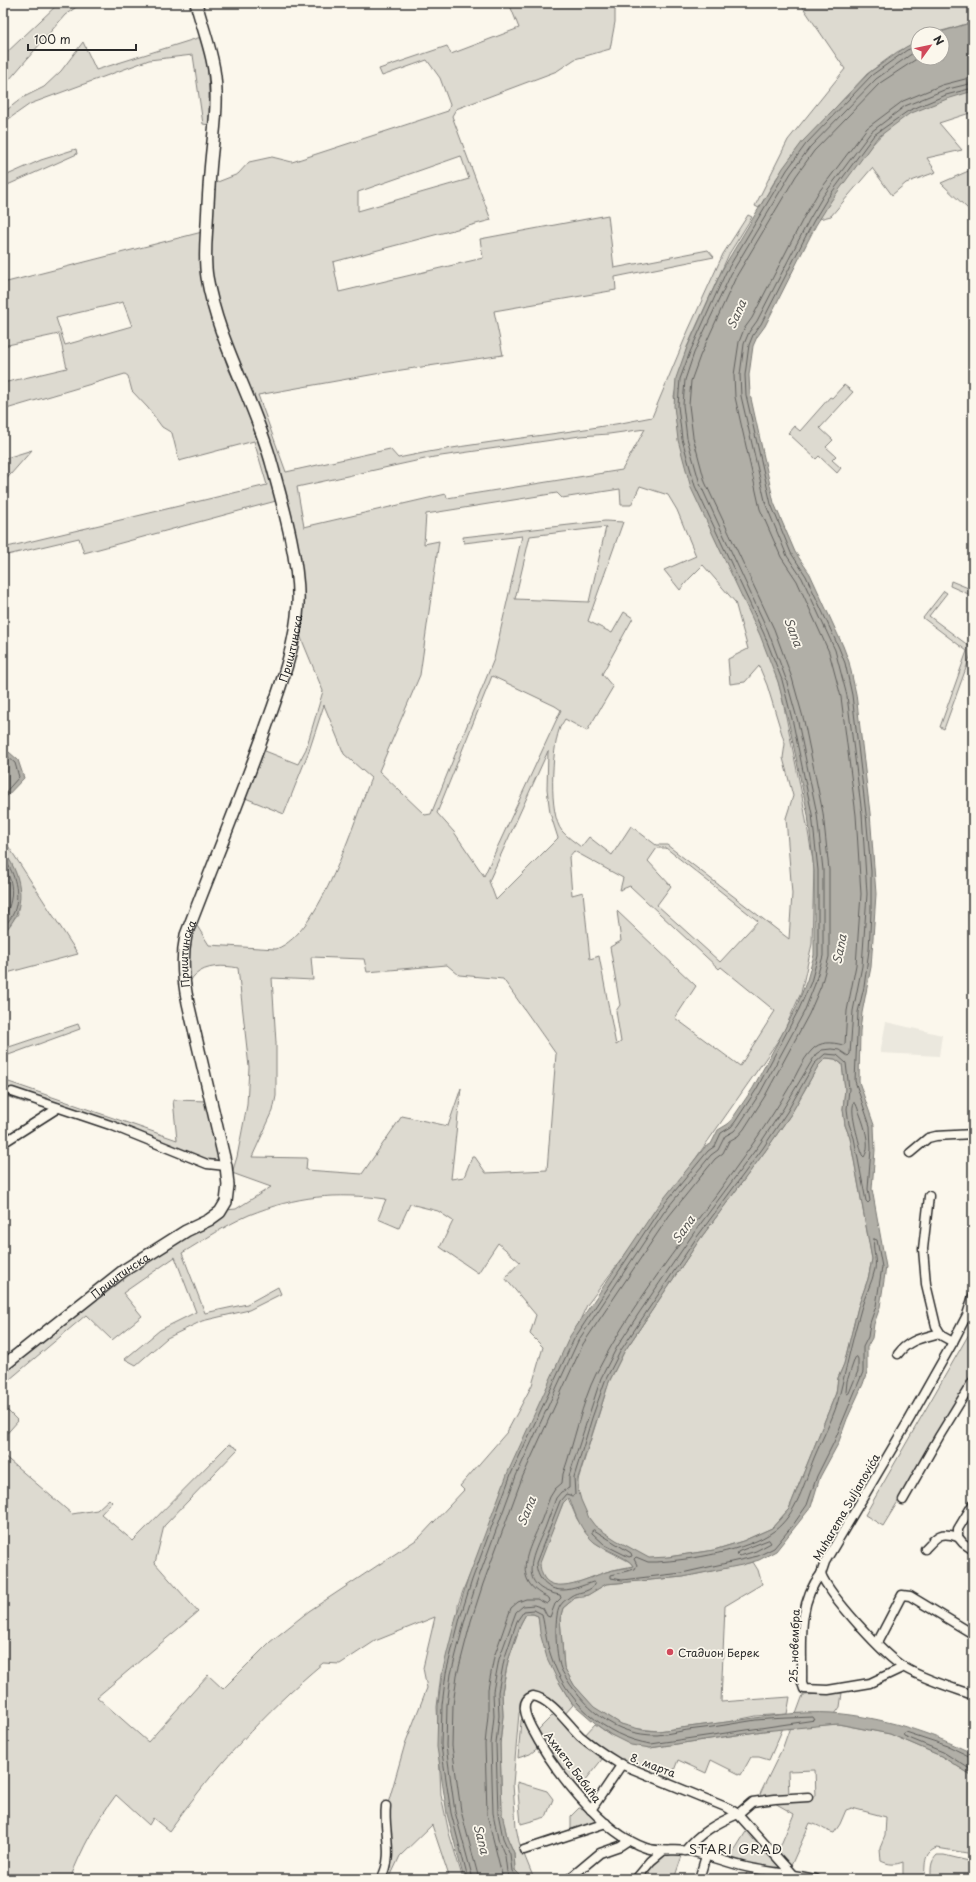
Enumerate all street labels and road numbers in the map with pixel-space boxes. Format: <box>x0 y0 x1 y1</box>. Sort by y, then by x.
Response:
street label: Приштинска <box>274 613 306 684</box>
street label: Приштинска <box>175 917 200 989</box>
street label: Приштинска <box>87 1248 153 1302</box>
street label: Muharema Suljanovića <box>808 1450 884 1564</box>
street label: 25. новембра <box>784 1609 804 1683</box>
street label: Ахмета Бабића <box>540 1728 606 1806</box>
street label: 8. марта <box>628 1749 678 1781</box>

